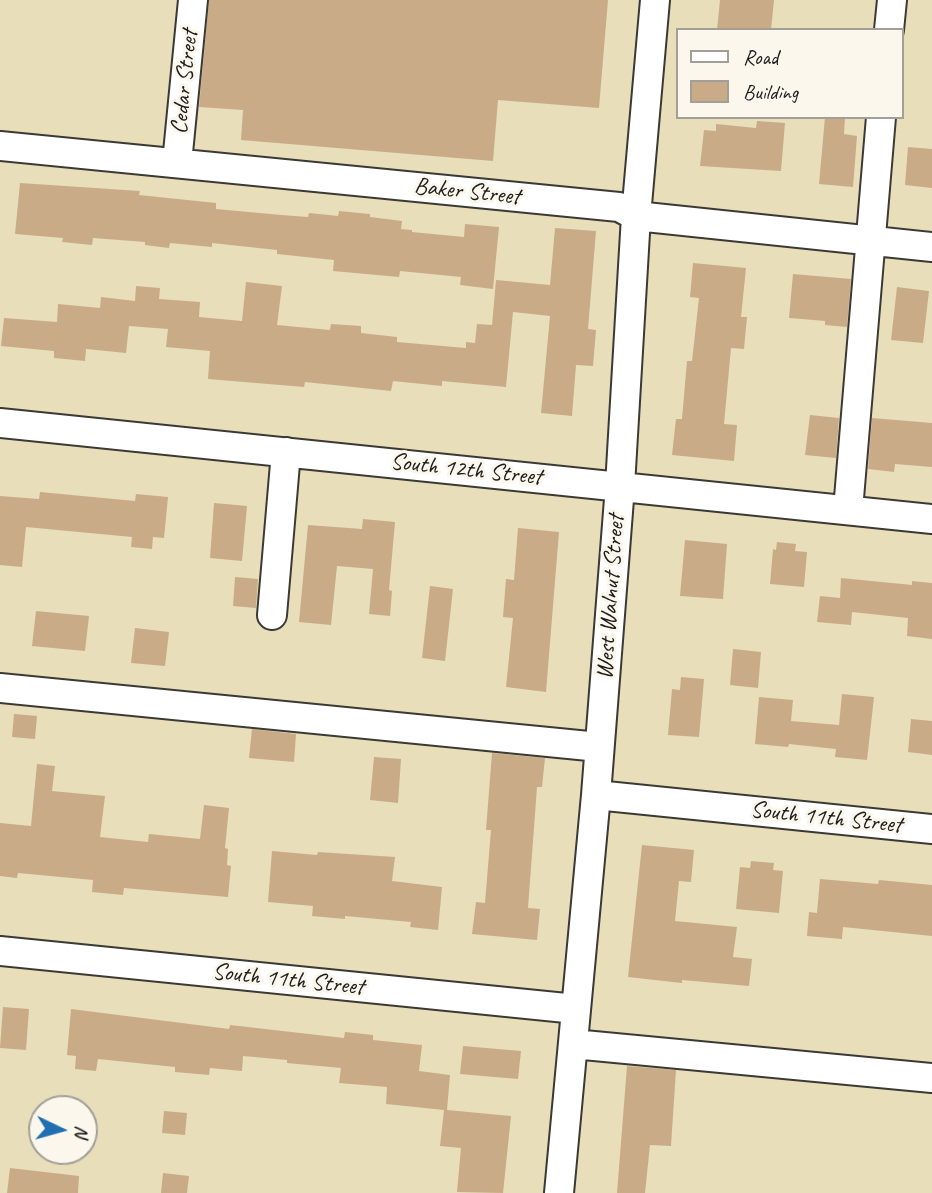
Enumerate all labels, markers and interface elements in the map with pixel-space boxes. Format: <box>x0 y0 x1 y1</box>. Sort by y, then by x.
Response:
street label: Cedar Street <box>165 28 205 136</box>
legend <box>676 28 904 119</box>
text: Road <box>743 44 778 70</box>
text: Building <box>743 79 798 105</box>
street label: Baker Street <box>413 172 521 212</box>
street label: South 12th Street <box>389 448 543 492</box>
street label: West Walnut Street <box>591 514 631 680</box>
street label: South 11th Street <box>749 796 903 840</box>
street label: South 11th Street <box>211 958 365 1002</box>
north arrow <box>28 1095 98 1165</box>
text: N <box>69 1125 94 1139</box>

